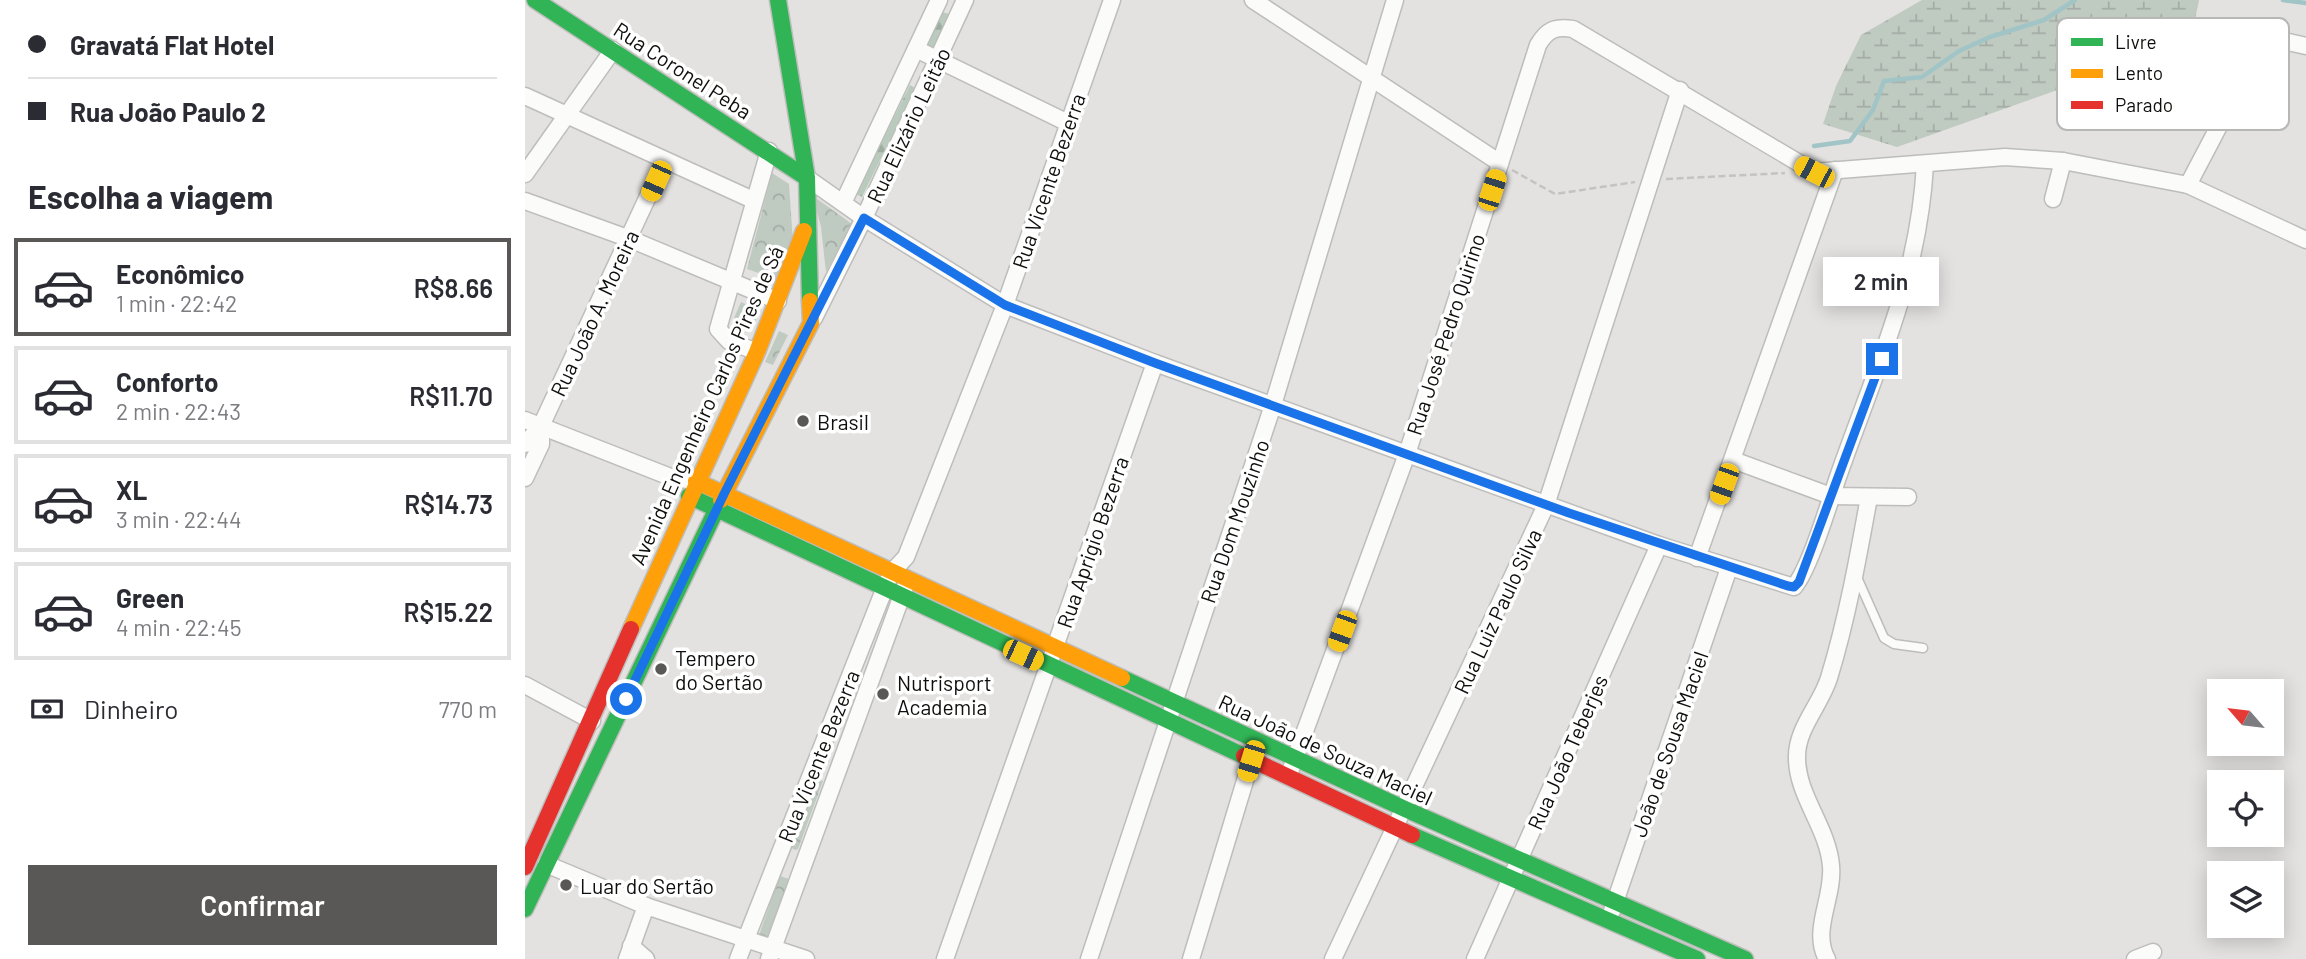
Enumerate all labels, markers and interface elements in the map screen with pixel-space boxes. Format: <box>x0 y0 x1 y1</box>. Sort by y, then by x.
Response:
street label: Rua Coronel Peba <box>609 16 757 124</box>
legend <box>2057 18 2289 130</box>
text: Gravatá Flat Hotel <box>70 29 274 60</box>
text: Livre <box>2115 30 2157 53</box>
street label: Rua Elizário Leitão <box>861 43 955 207</box>
text: Lento <box>2115 61 2163 84</box>
street label: Rua Vicente Bezerra <box>1006 90 1090 272</box>
text: Parado <box>2115 93 2173 116</box>
text: Rua João Paulo 2 <box>70 96 266 127</box>
car <box>1791 153 1838 191</box>
car <box>638 158 675 204</box>
car <box>1476 167 1509 213</box>
text: Escolha a viagem <box>28 177 273 215</box>
street label: Rua João A. Moreira <box>545 226 643 400</box>
street label: Rua José Pedro Quirino <box>1401 230 1489 438</box>
street label: Avenida Engenheiro Carlos Pires de Sá <box>624 242 788 568</box>
icon: car <box>32 256 95 319</box>
text: Econômico <box>116 258 245 289</box>
callout: 2 min <box>1824 258 1940 306</box>
text: 2 min <box>1854 267 1908 295</box>
text: R$8.66 <box>414 272 493 303</box>
text: 1 min · 22:42 <box>116 289 237 317</box>
route end <box>1866 343 1898 375</box>
icon: car <box>32 364 95 427</box>
text: Conforto <box>116 366 219 397</box>
text: R$11.70 <box>409 380 493 411</box>
text: 2 min · 22:43 <box>116 397 241 425</box>
place label: Brasil <box>817 409 869 434</box>
marker: Brasil <box>795 413 811 429</box>
street label: Rua Dom Mouzinho <box>1194 436 1274 606</box>
street label: Rua Aprigio Bezerra <box>1051 453 1133 631</box>
car <box>1707 461 1742 507</box>
icon: car <box>32 472 95 535</box>
text: XL <box>116 474 147 505</box>
text: R$14.73 <box>404 488 493 519</box>
text: 3 min · 22:44 <box>116 505 242 533</box>
street label: Rua Luiz Paulo Silva <box>1448 525 1546 697</box>
icon: car <box>32 580 95 643</box>
text: Green <box>116 582 184 613</box>
text: R$15.22 <box>404 596 493 627</box>
car <box>1325 608 1360 654</box>
text: 4 min · 22:45 <box>116 613 242 641</box>
car <box>1000 637 1047 673</box>
place label: Tempero do Sertão <box>675 645 763 694</box>
street label: João de Sousa Maciel <box>1625 648 1713 840</box>
marker: Tempero do Sertão <box>653 661 669 677</box>
street label: Rua Vicente Bezerra <box>772 666 864 846</box>
place label: Nutrisport Academia <box>897 670 992 719</box>
street label: Rua João Teberjes <box>1522 671 1612 833</box>
north arrow <box>2207 679 2284 756</box>
map controls <box>2207 679 2284 938</box>
route start <box>610 683 642 715</box>
marker: Nutrisport Academia <box>875 686 891 702</box>
street label: Rua João de Souza Maciel <box>1215 688 1437 810</box>
icon: cash <box>28 690 66 728</box>
text: Dinheiro <box>84 693 179 724</box>
text: 770 m <box>439 695 497 723</box>
car <box>1235 738 1268 784</box>
button: locate <box>2207 770 2284 847</box>
button: layers <box>2207 861 2284 938</box>
button: Confirmar <box>28 865 497 945</box>
place label: Luar do Sertão <box>580 873 714 898</box>
marker: Luar do Sertão <box>558 877 574 893</box>

